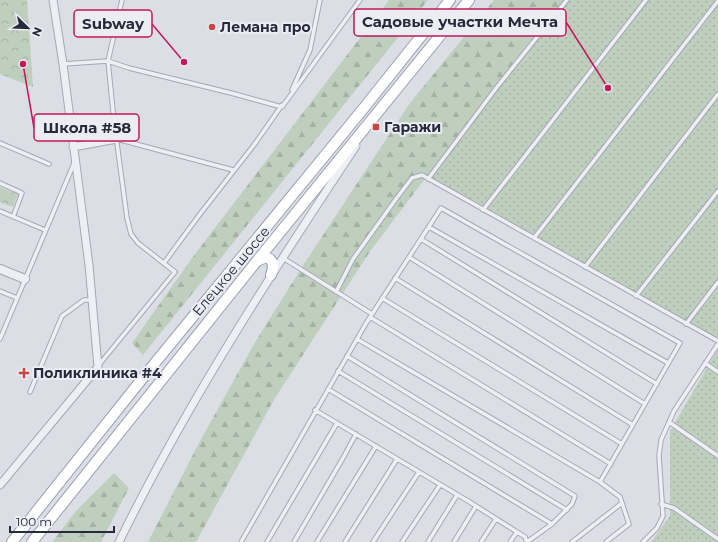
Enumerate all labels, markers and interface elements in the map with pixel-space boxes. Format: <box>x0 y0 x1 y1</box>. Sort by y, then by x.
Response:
north arrow <box>8 8 48 48</box>
callout: Садовые участки Мечта <box>354 9 566 36</box>
callout: Subway <box>74 10 152 37</box>
text: Садовые участки Мечта <box>362 12 558 31</box>
text: Subway <box>82 14 145 33</box>
place label: Лемана про <box>220 18 311 36</box>
marker: Лемана про <box>207 22 217 32</box>
text: N <box>29 25 45 39</box>
callout: Школа #58 <box>34 114 139 141</box>
text: Школа #58 <box>43 118 131 137</box>
place label: Гаражи <box>384 118 441 136</box>
marker: Гаражи <box>371 122 381 132</box>
street label: Елецкое шоссе <box>188 223 274 319</box>
place label: Поликлиника #4 <box>33 364 162 382</box>
marker: Поликлиника #4 <box>18 367 30 379</box>
scale bar <box>10 508 114 534</box>
text: 100 m <box>16 514 52 529</box>

